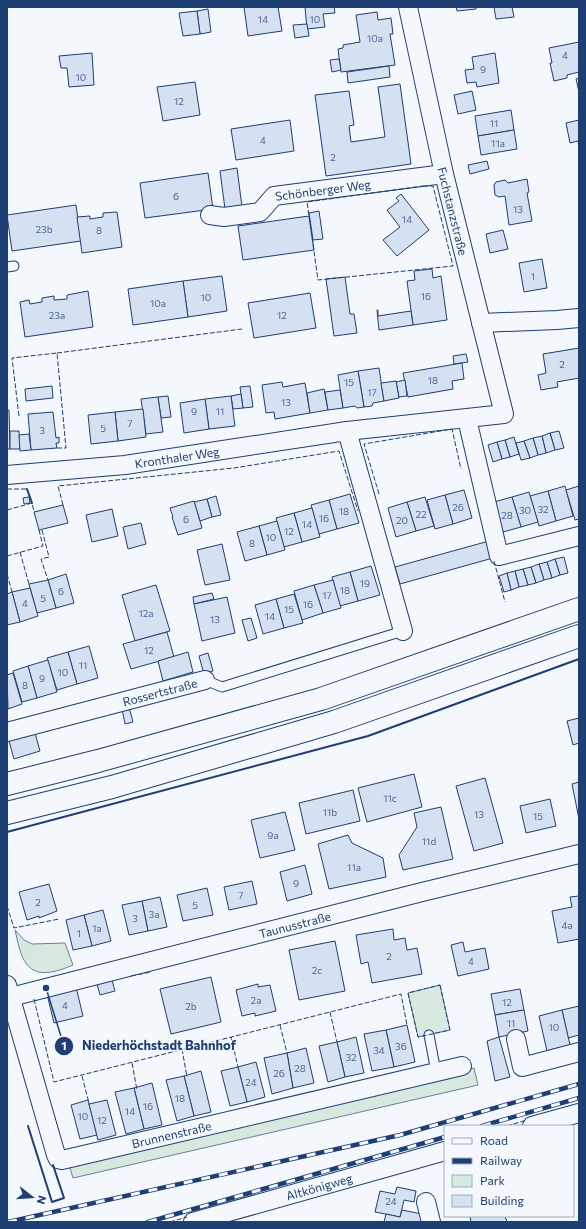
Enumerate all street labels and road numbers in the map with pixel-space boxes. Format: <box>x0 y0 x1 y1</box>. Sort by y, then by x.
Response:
street label: Fuchstanzstraße <box>435 165 471 257</box>
street label: Schönberger Weg <box>274 176 372 203</box>
street label: Kronthaler Weg <box>134 444 221 470</box>
street label: Rossertstraße <box>121 675 199 708</box>
street label: Taunusstraße <box>257 909 332 940</box>
street label: Brunnenstraße <box>130 1118 213 1150</box>
street label: Altkönigweg <box>284 1170 354 1202</box>

